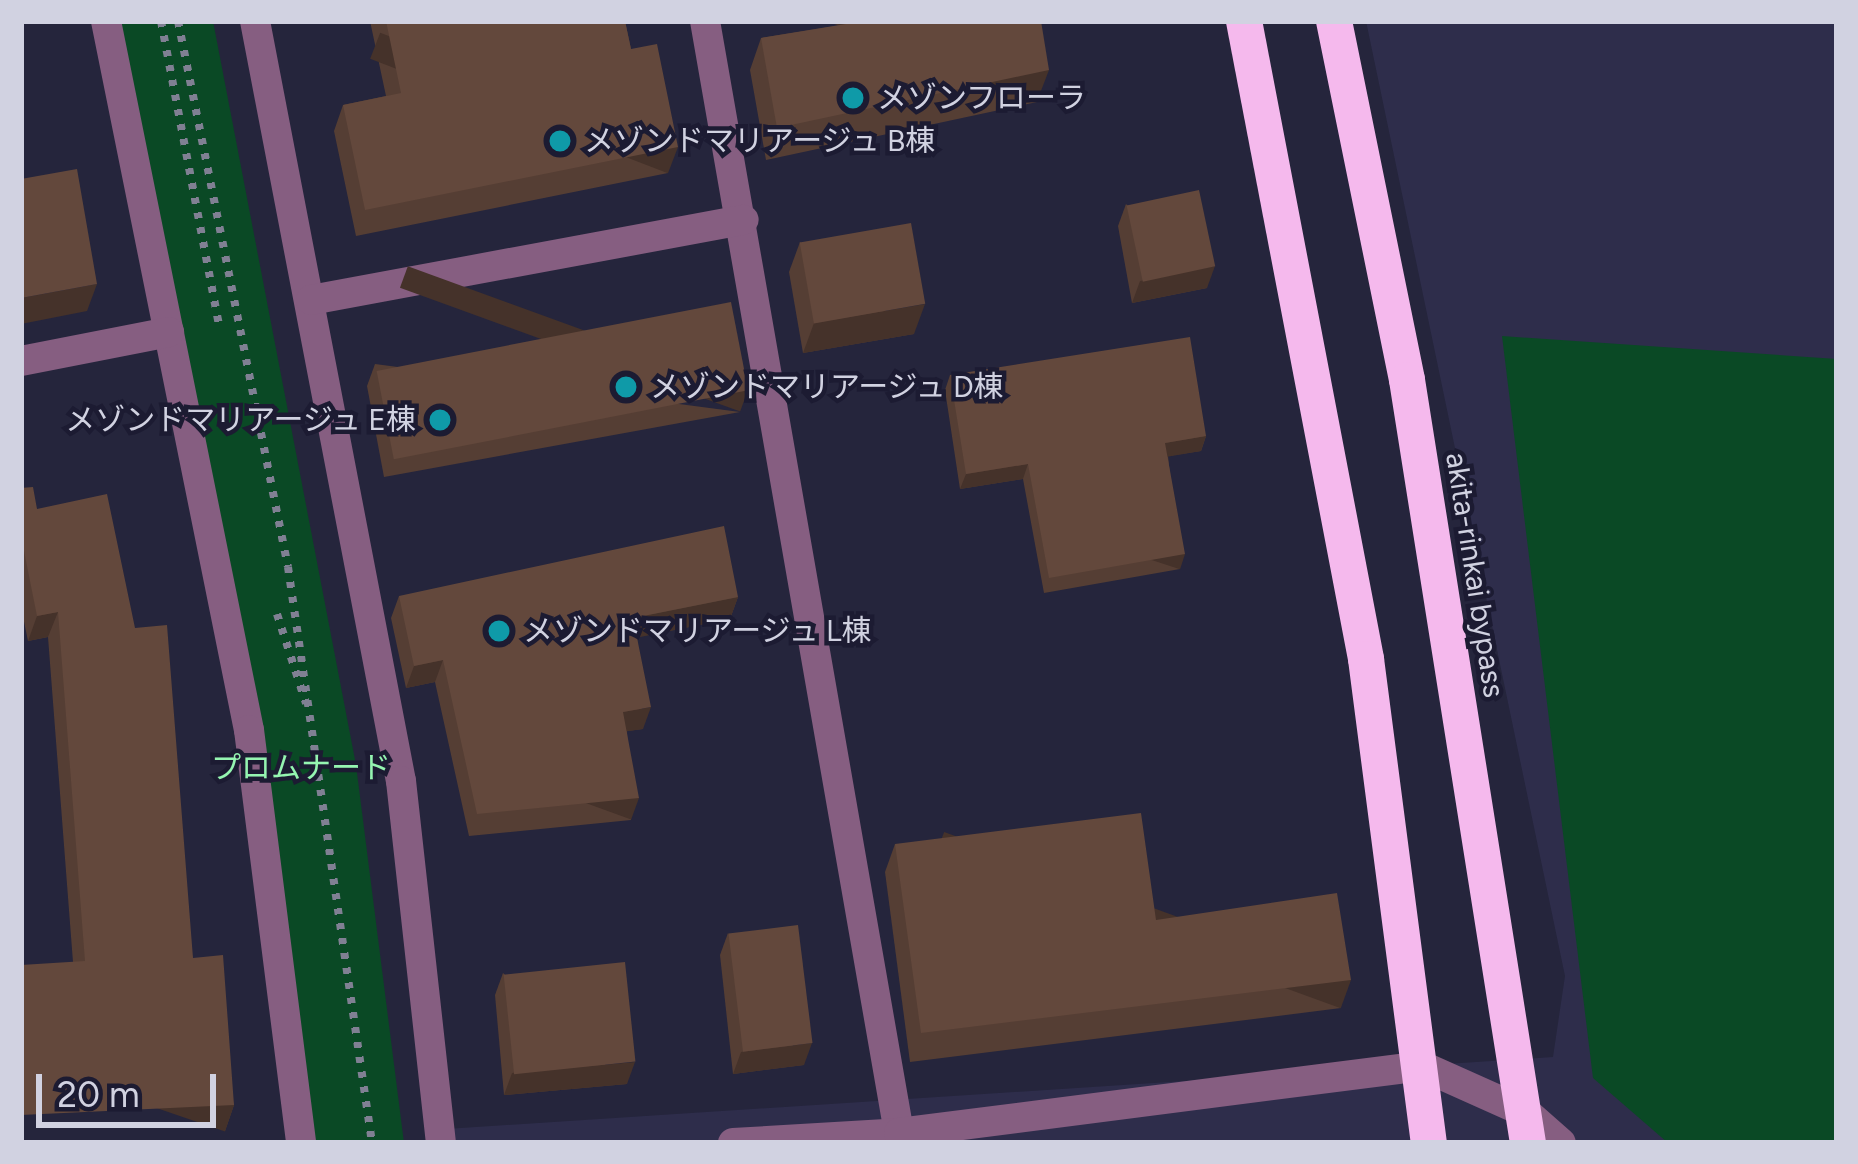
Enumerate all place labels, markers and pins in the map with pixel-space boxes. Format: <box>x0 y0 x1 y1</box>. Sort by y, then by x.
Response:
place label: メゾンフローラ <box>877 80 1087 116</box>
marker: メゾンフローラ <box>840 85 866 111</box>
place label: メゾンドマリアージュ B棟 <box>584 123 938 159</box>
marker: メゾンドマリアージュ B棟 <box>547 128 573 154</box>
place label: メゾンドマリアージュ D棟 <box>650 369 1006 405</box>
marker: メゾンドマリアージュ D棟 <box>613 374 639 400</box>
place label: メゾンドマリアージュ E棟 <box>63 402 416 438</box>
marker: メゾンドマリアージュ E棟 <box>427 407 453 433</box>
place label: メゾンドマリアージュ L棟 <box>523 613 874 649</box>
marker: メゾンドマリアージュ L棟 <box>486 618 512 644</box>

